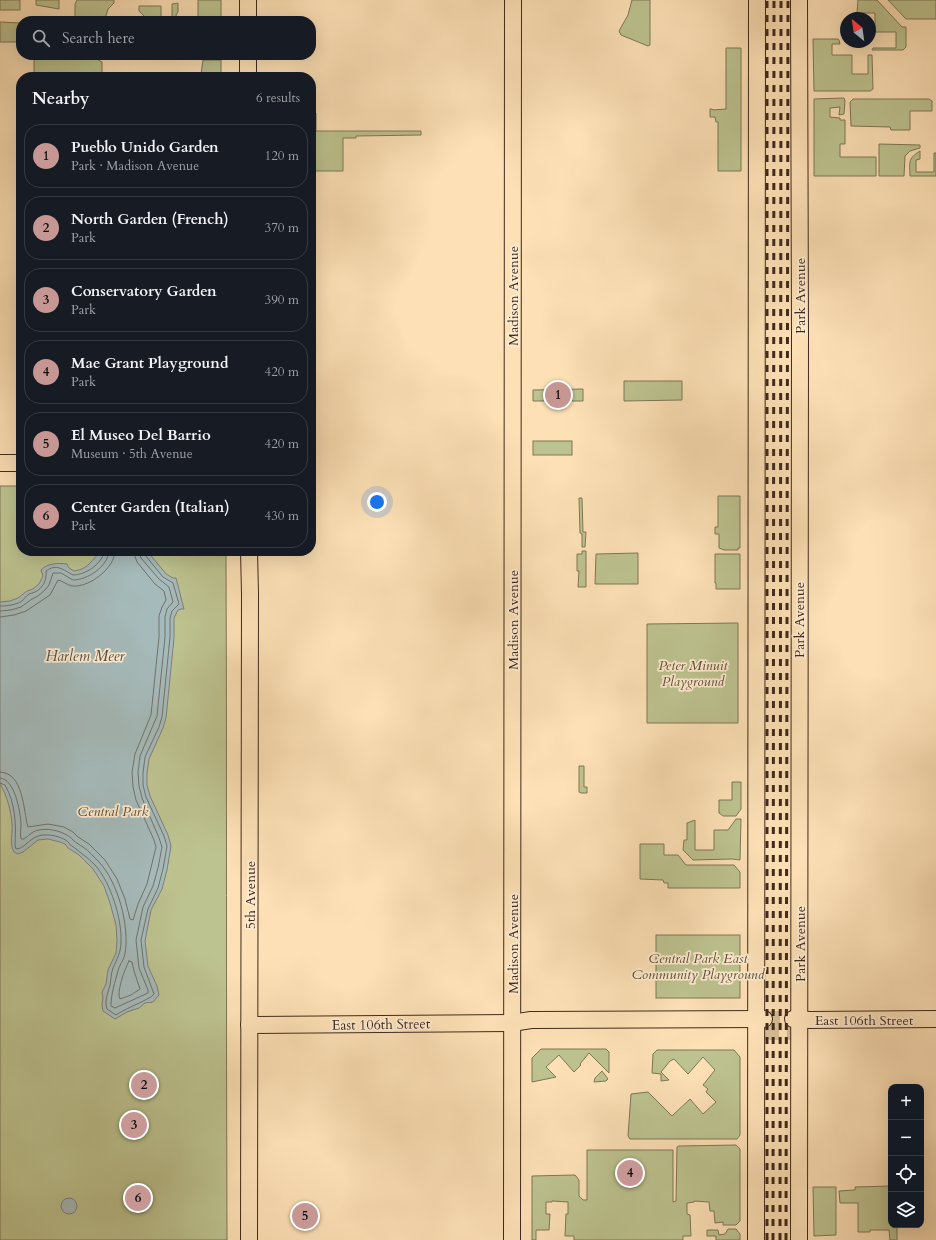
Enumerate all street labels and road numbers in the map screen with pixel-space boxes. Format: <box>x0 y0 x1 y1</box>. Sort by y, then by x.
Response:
street label: Madison Avenue <box>504 246 523 346</box>
street label: Park Avenue <box>791 258 810 334</box>
street label: Madison Avenue <box>504 570 523 670</box>
street label: Park Avenue <box>790 582 809 658</box>
street label: 5th Avenue <box>241 861 260 929</box>
street label: Madison Avenue <box>504 894 523 994</box>
street label: Park Avenue <box>791 906 810 982</box>
street label: East 106th Street <box>815 1011 914 1030</box>
street label: East 106th Street <box>332 1014 431 1035</box>

